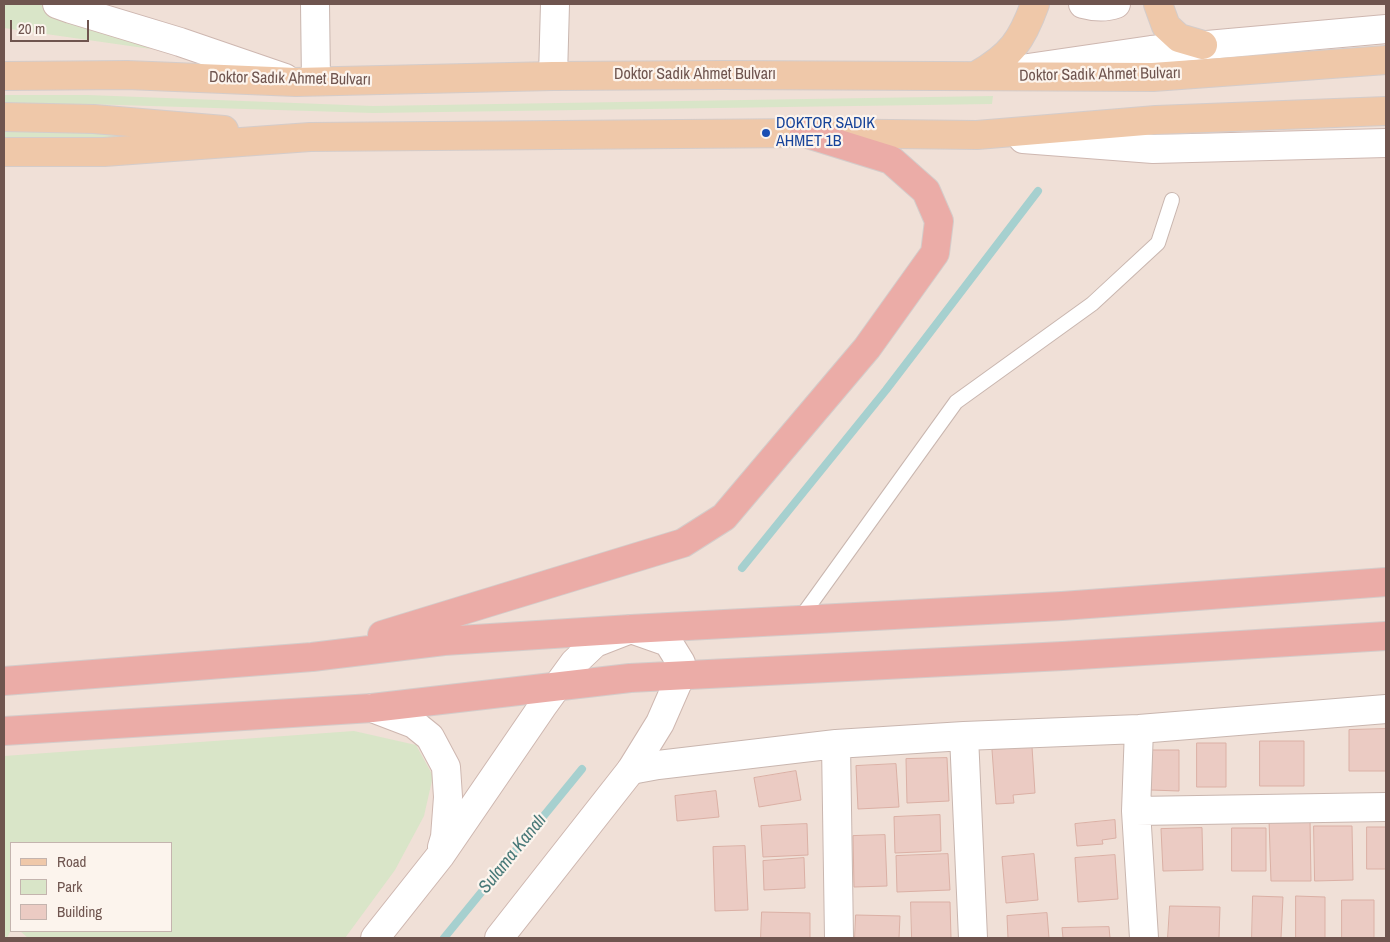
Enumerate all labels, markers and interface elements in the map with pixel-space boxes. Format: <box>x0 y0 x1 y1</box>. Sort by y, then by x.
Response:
scale bar <box>12 10 91 42</box>
text: 20 m <box>18 18 45 39</box>
street label: Doktor Sadık Ahmet Bulvarı <box>1019 64 1181 86</box>
street label: Doktor Sadık Ahmet Bulvarı <box>614 65 776 85</box>
street label: Doktor Sadık Ahmet Bulvarı <box>209 68 371 90</box>
place label: DOKTOR SADIK AHMET 1B <box>776 114 875 152</box>
marker: DOKTOR SADIK AHMET 1B <box>760 127 772 139</box>
water label: Sulama Kanalı <box>474 810 552 898</box>
legend <box>10 842 172 932</box>
text: Road <box>57 851 86 872</box>
text: Park <box>57 876 82 897</box>
text: Building <box>57 901 102 922</box>

